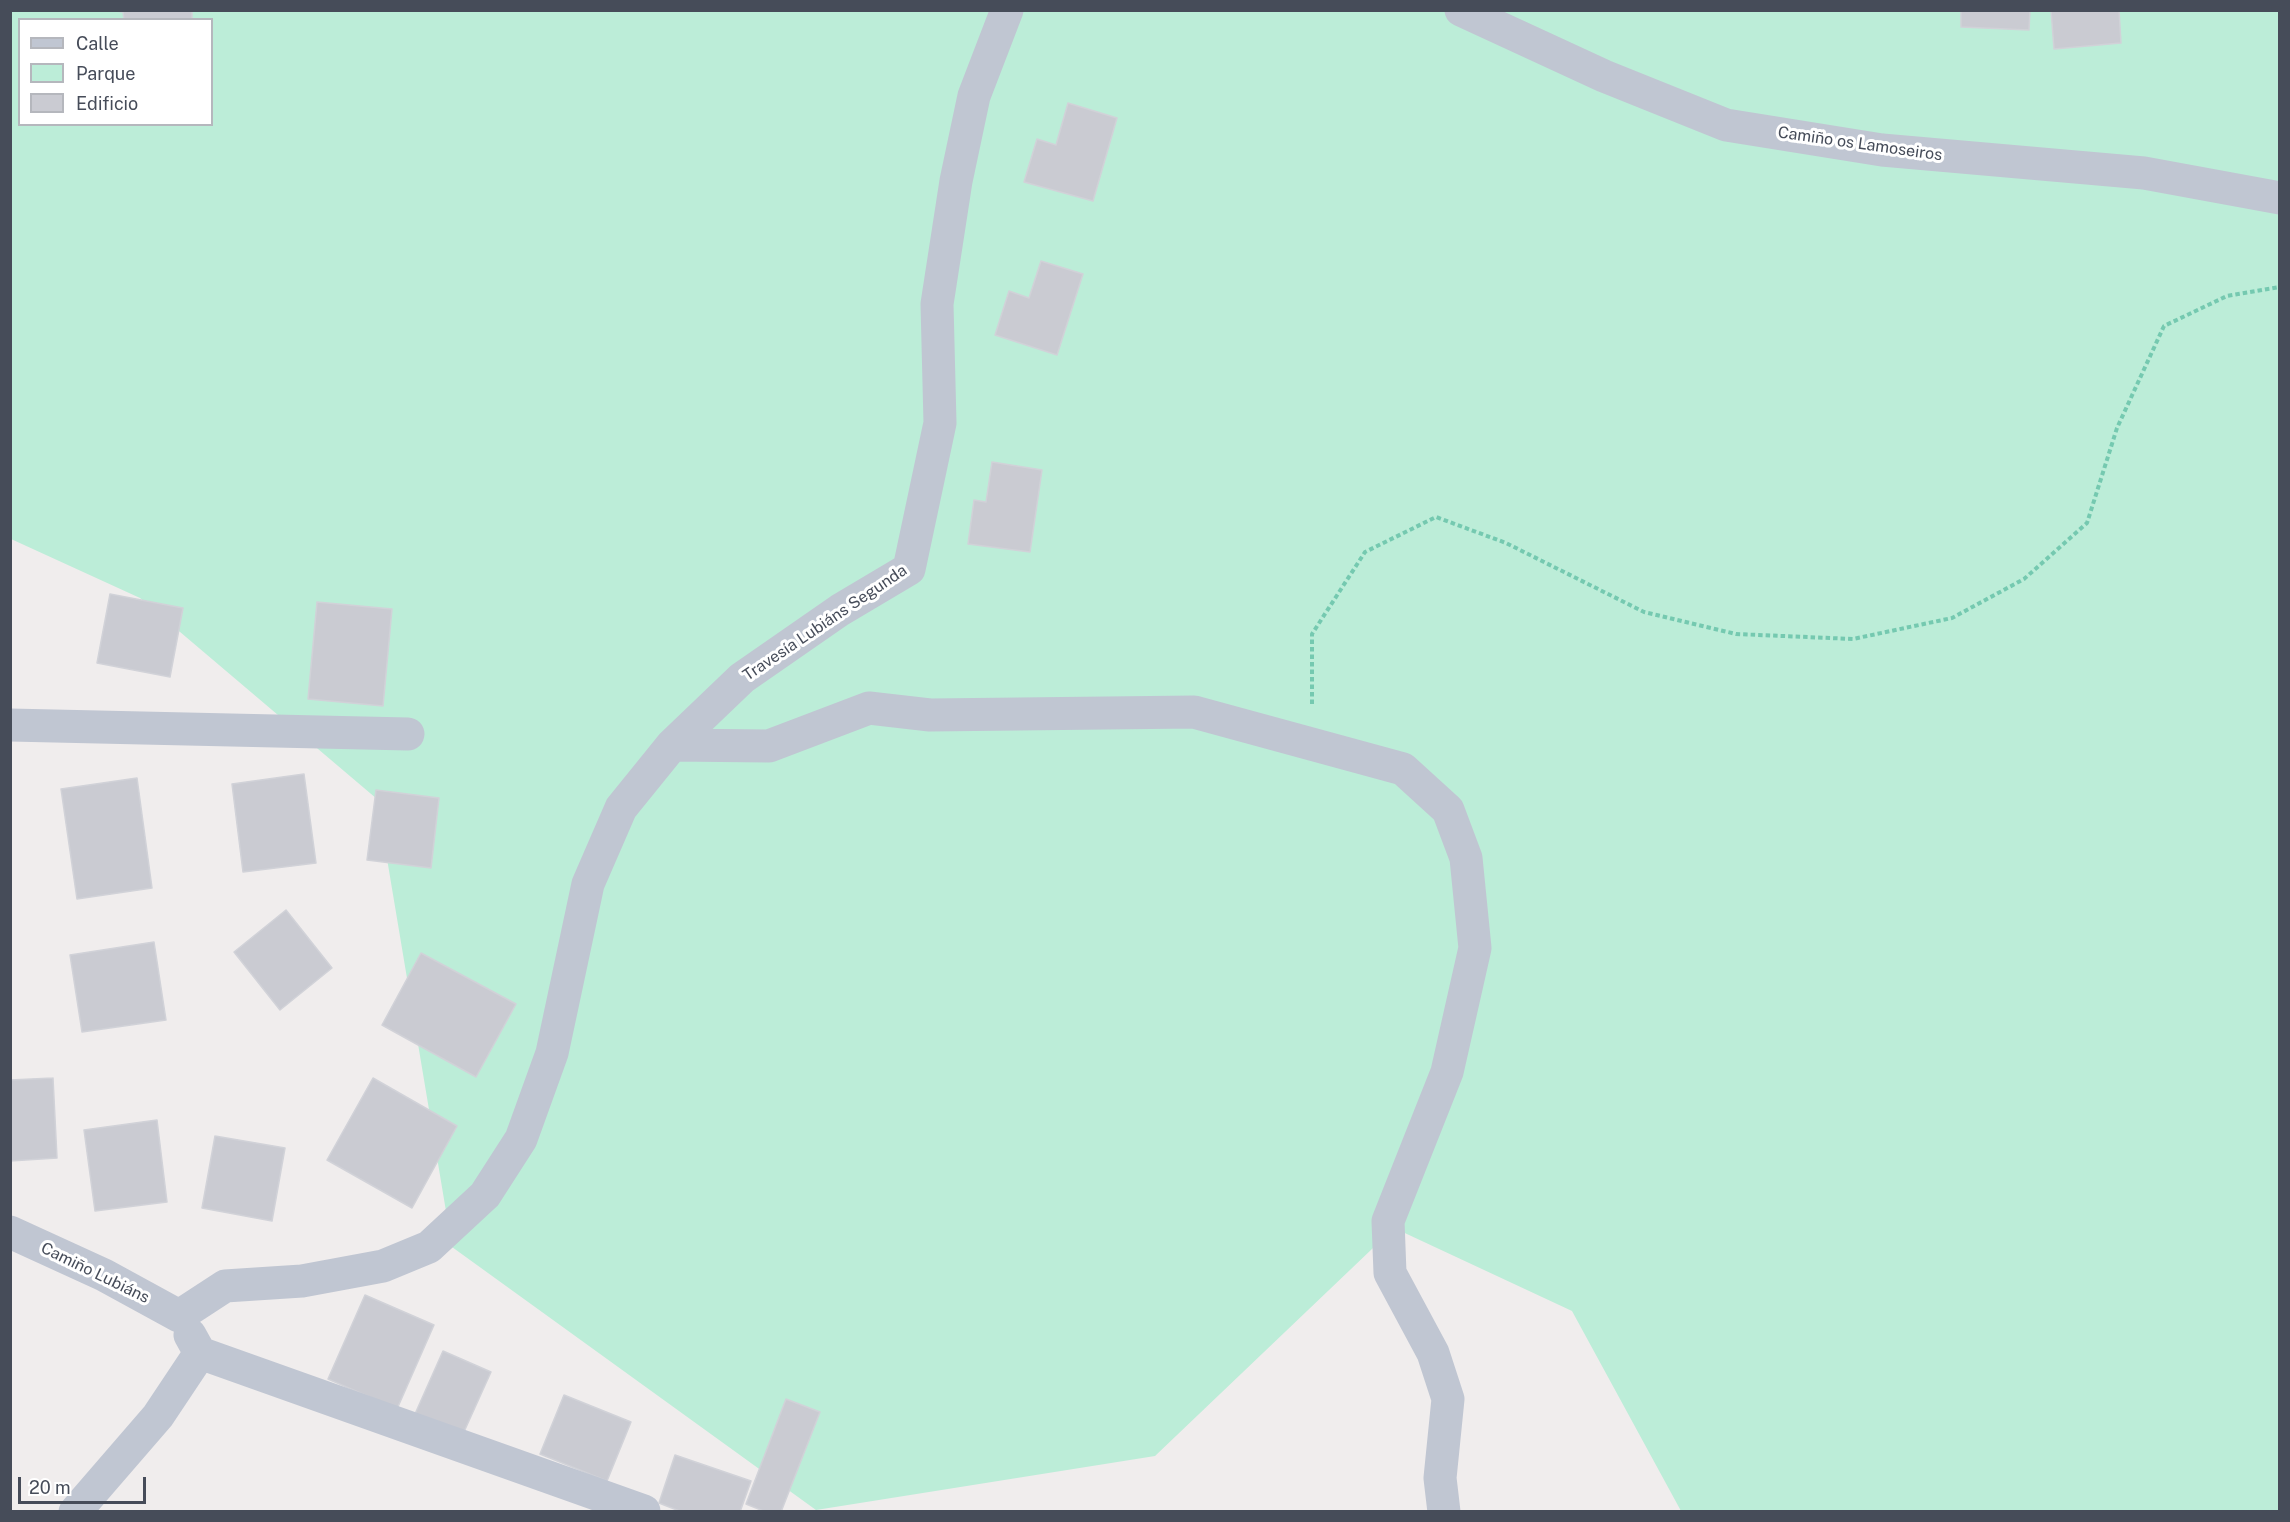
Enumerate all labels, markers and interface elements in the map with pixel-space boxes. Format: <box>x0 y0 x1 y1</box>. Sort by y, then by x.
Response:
legend <box>18 18 213 126</box>
text: Calle <box>76 33 119 54</box>
text: Parque <box>76 63 136 84</box>
text: Edificio <box>76 93 138 114</box>
street label: Camiño os Lamoseiros <box>1777 123 1943 165</box>
street label: Travesía Lubiáns Segunda <box>739 561 911 685</box>
street label: Camiño Lubiáns <box>38 1238 152 1308</box>
scale bar <box>21 1465 148 1503</box>
text: 20 m <box>29 1477 71 1498</box>

